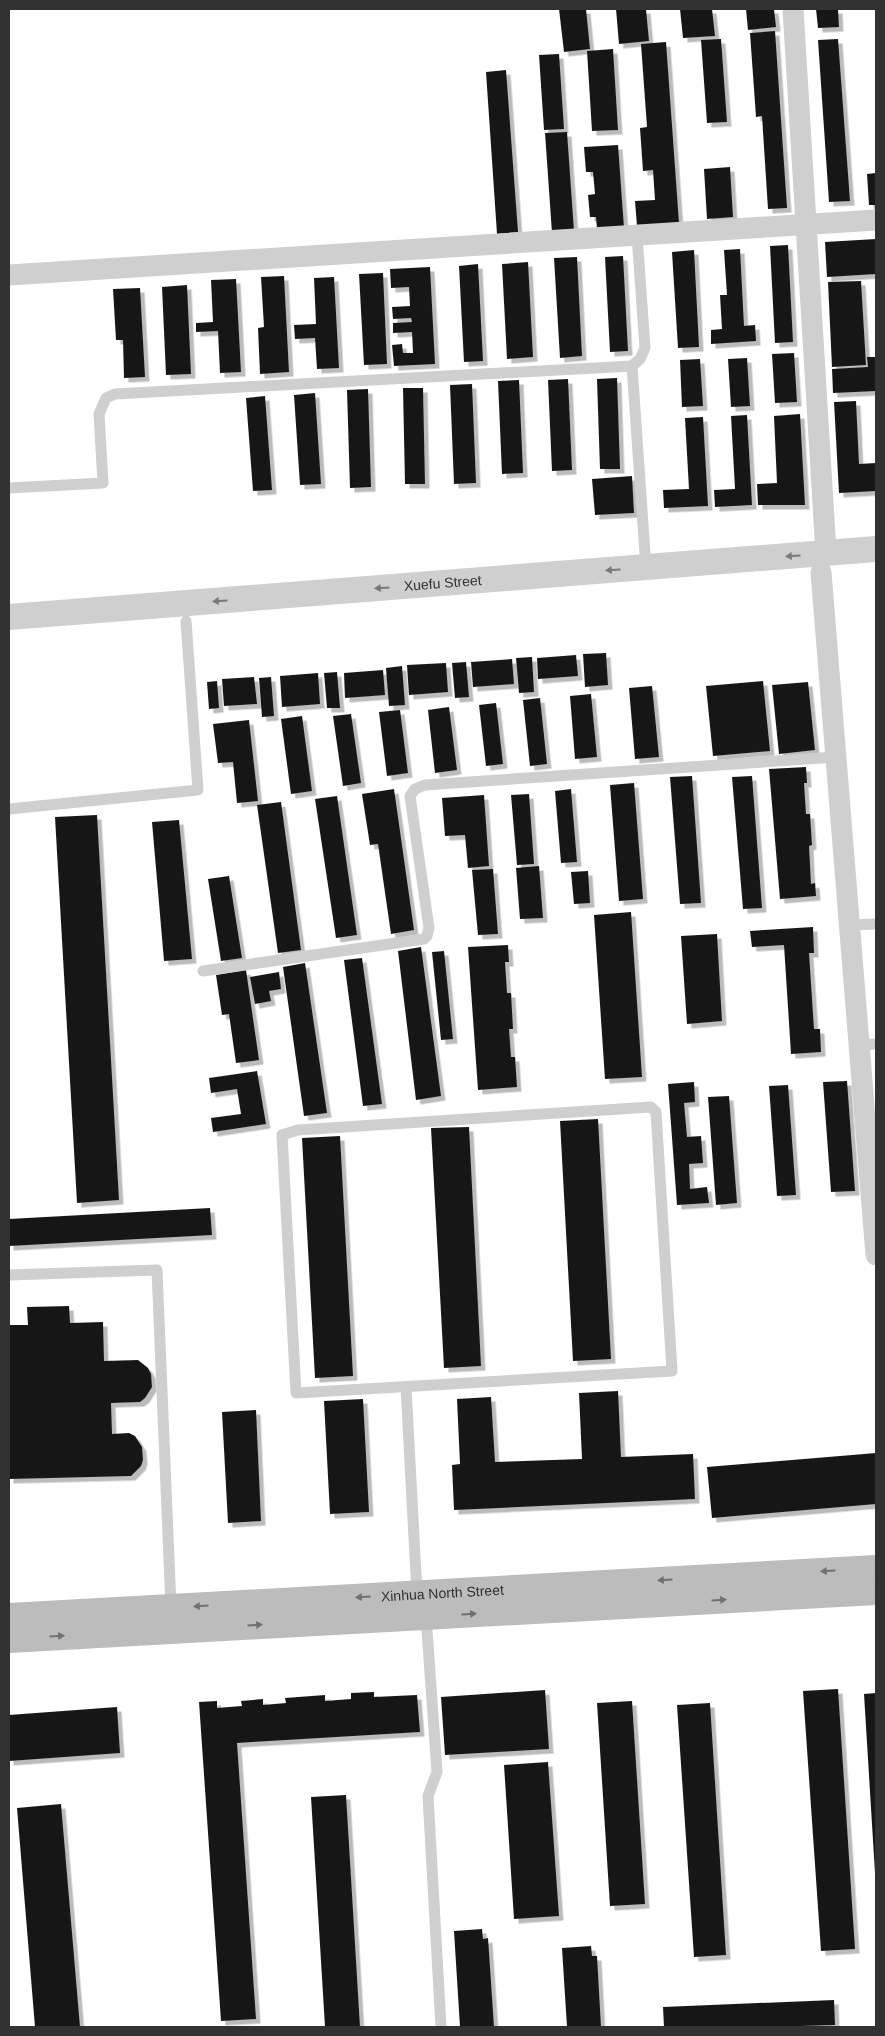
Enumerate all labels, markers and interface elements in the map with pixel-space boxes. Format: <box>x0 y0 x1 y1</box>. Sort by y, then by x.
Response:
one-way arrow <box>784 552 800 560</box>
one-way arrow <box>605 566 621 574</box>
street label: Xuefu Street <box>403 572 482 594</box>
one-way arrow <box>373 585 389 593</box>
one-way arrow <box>211 597 227 605</box>
one-way arrow <box>819 1568 835 1576</box>
one-way arrow <box>657 1577 673 1585</box>
street label: Xinhua North Street <box>380 1582 504 1604</box>
one-way arrow <box>355 1594 371 1602</box>
one-way arrow <box>711 1596 727 1604</box>
one-way arrow <box>193 1602 209 1610</box>
one-way arrow <box>462 1609 478 1617</box>
one-way arrow <box>247 1621 263 1629</box>
one-way arrow <box>50 1632 66 1640</box>

